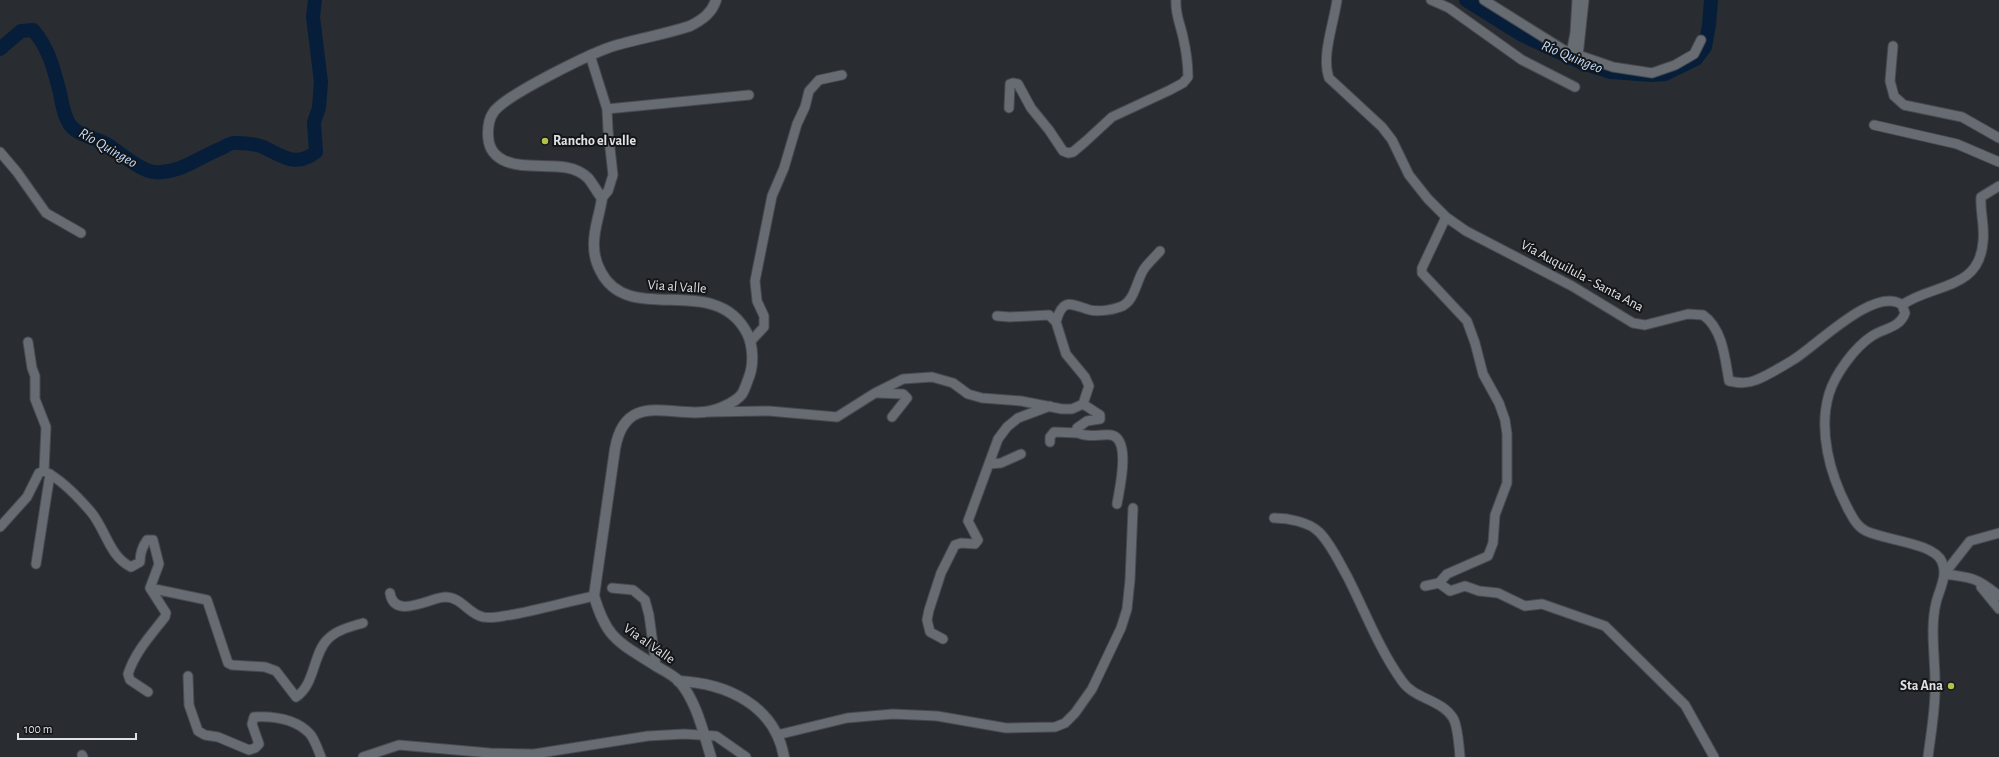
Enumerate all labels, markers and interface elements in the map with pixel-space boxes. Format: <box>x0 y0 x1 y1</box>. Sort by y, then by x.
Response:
water label: Río Quingeo <box>1539 38 1605 76</box>
water label: Río Quingeo <box>76 125 140 171</box>
place label: Rancho el valle <box>553 134 636 148</box>
marker: Rancho el valle <box>540 136 550 146</box>
street label: Vía Auquilula - Santa Ana <box>1518 238 1646 315</box>
street label: Via al Valle <box>647 278 707 296</box>
street label: Via al Valle <box>621 621 677 667</box>
place label: Sta Ana <box>1900 679 1943 693</box>
marker: Sta Ana <box>1946 681 1956 691</box>
scale bar <box>18 715 136 741</box>
text: 100 m <box>24 723 52 735</box>

